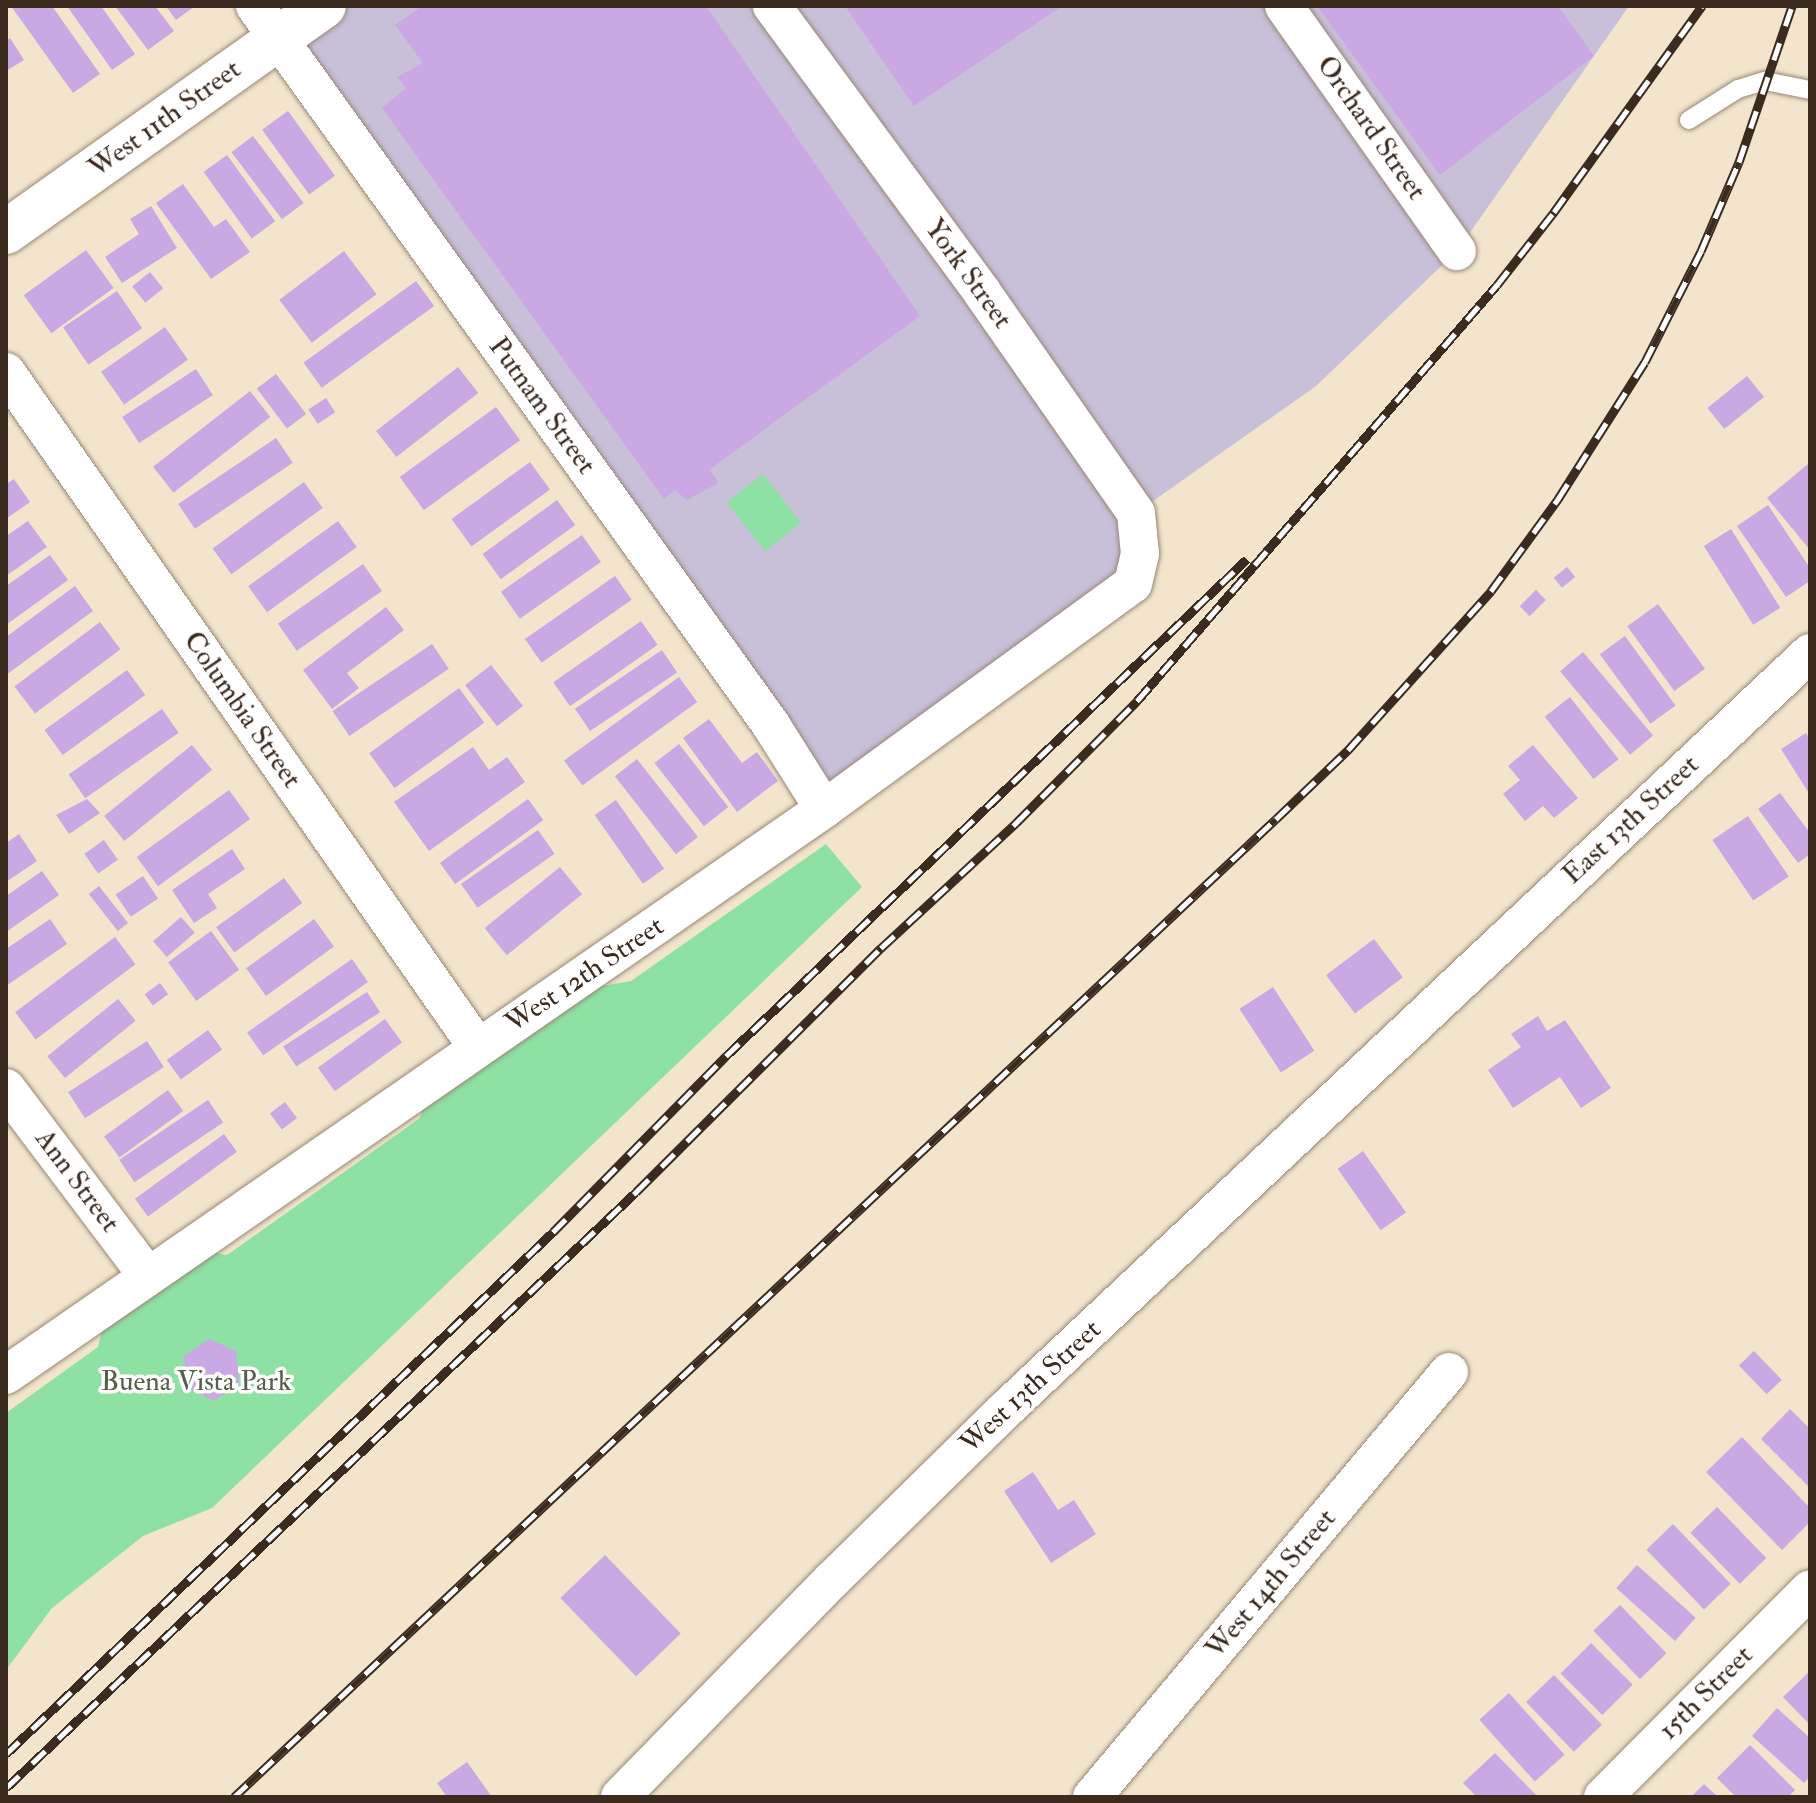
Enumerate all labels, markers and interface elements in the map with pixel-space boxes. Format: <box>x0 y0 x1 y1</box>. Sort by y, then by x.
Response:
street label: Orchard Street <box>1309 50 1433 206</box>
street label: West 11th Street <box>83 53 247 185</box>
street label: York Street <box>917 213 1019 335</box>
street label: Putnam Street <box>481 331 603 481</box>
street label: Columbia Street <box>176 625 308 795</box>
street label: East 13th Street <box>1556 748 1706 892</box>
street label: West 12th Street <box>500 910 670 1040</box>
street label: Ann Street <box>27 1123 127 1239</box>
street label: West 13th Street <box>954 1313 1108 1461</box>
park label: Buena Vista Park <box>101 1365 291 1399</box>
street label: West 14th Street <box>1199 1503 1343 1665</box>
street label: 15th Street <box>1652 1639 1760 1747</box>

